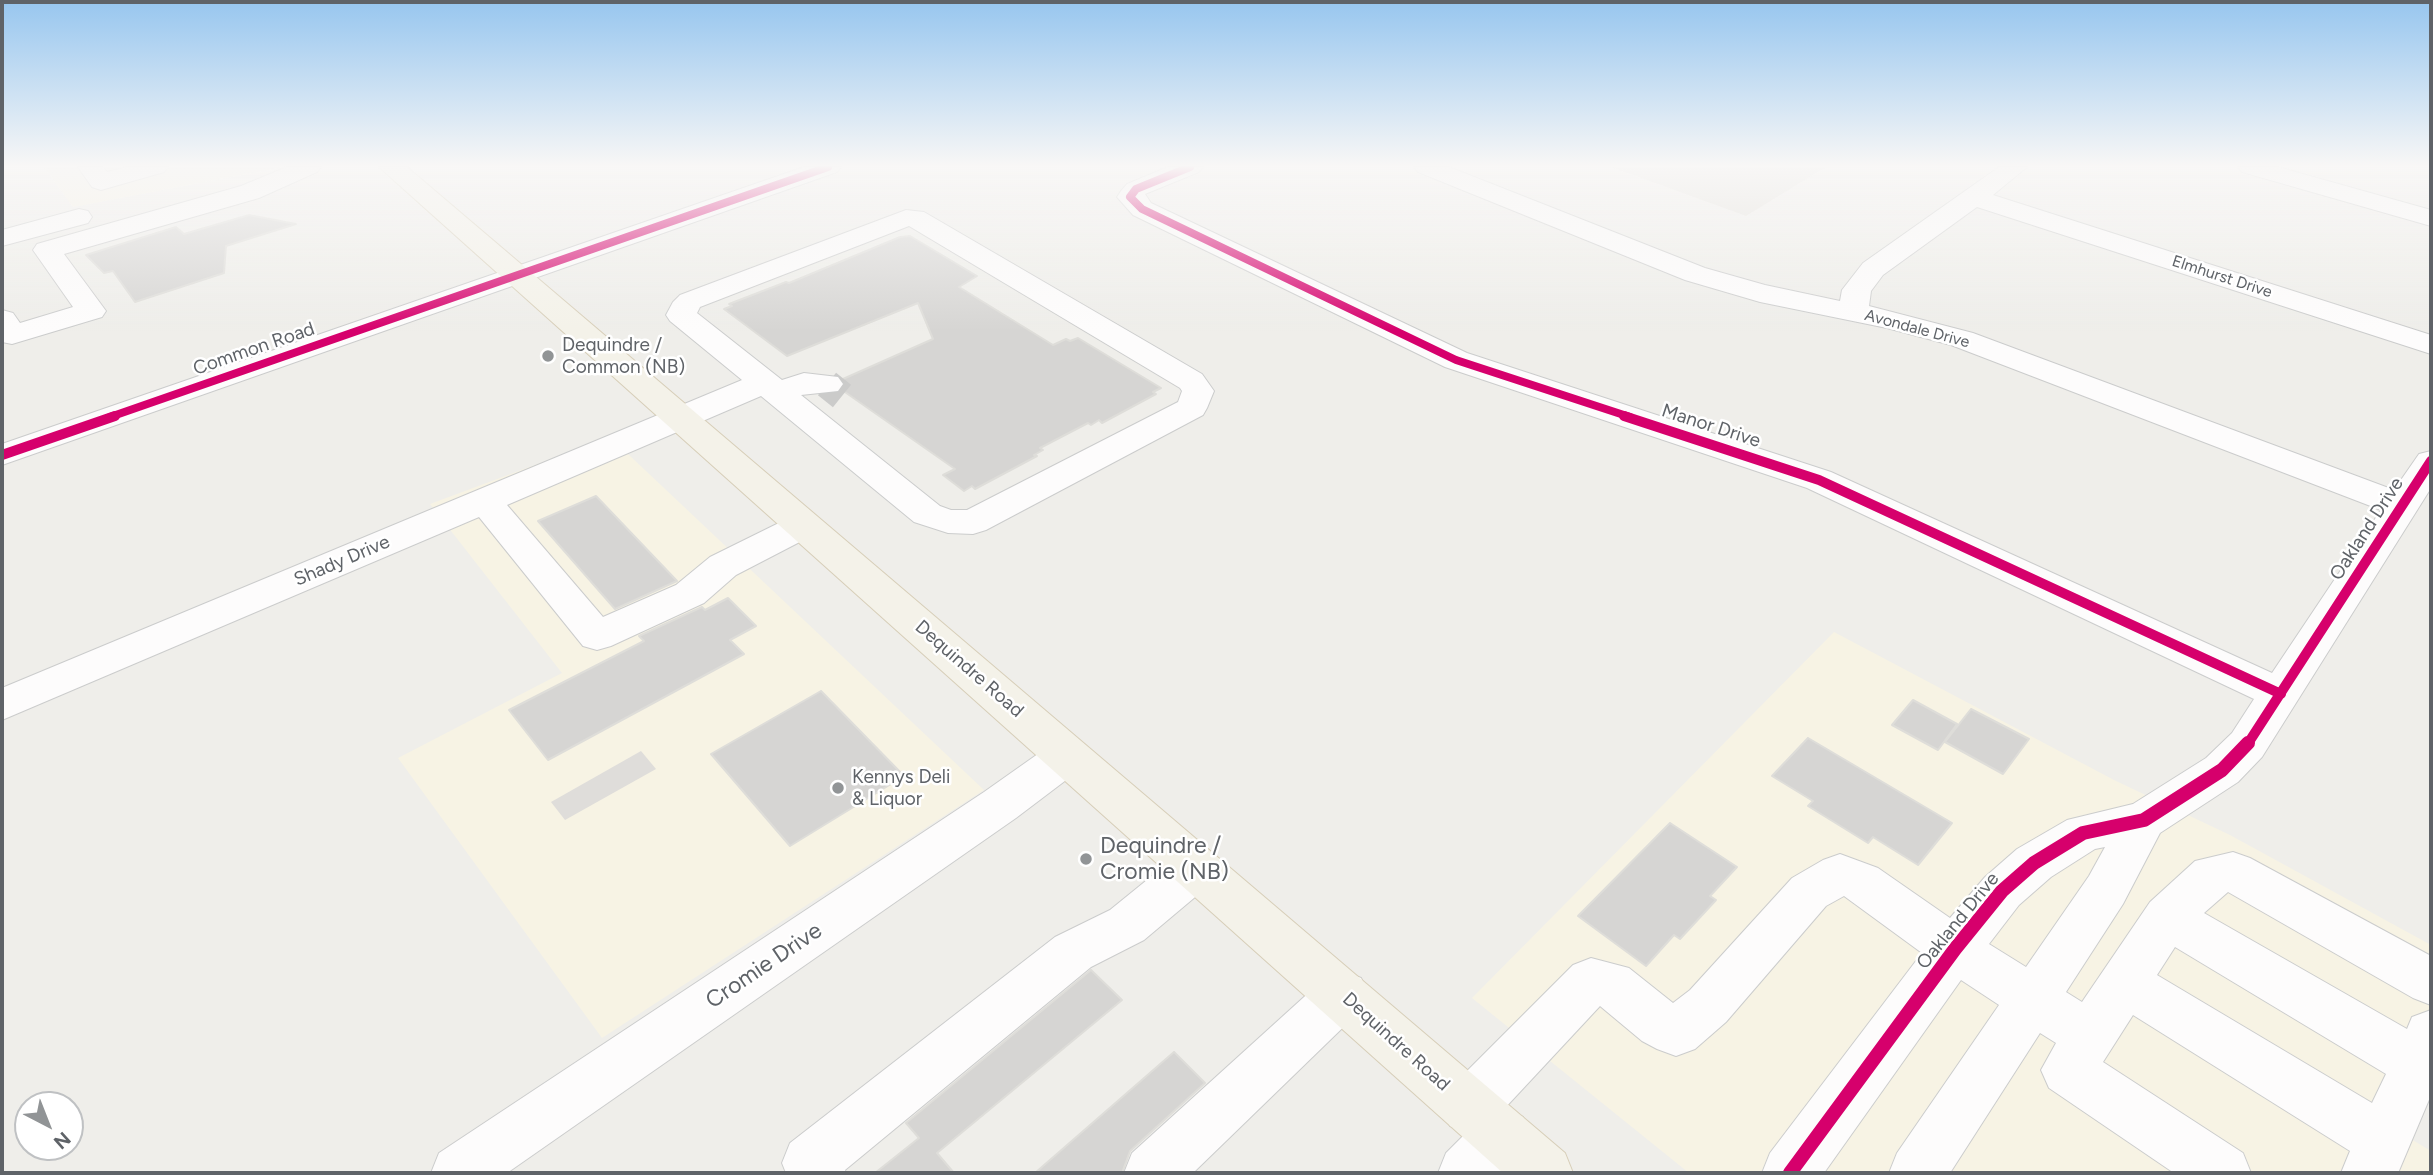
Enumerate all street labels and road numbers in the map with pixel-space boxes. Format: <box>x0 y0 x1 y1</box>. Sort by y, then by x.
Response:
street label: Elmhurst Drive <box>2169 252 2275 302</box>
street label: Avondale Drive <box>1862 306 1972 352</box>
street label: Common Road <box>190 318 318 380</box>
street label: Manor Drive <box>1659 399 1763 453</box>
street label: Oakland Drive <box>2325 473 2409 585</box>
street label: Shady Drive <box>291 531 393 591</box>
street label: Dequindre Road <box>910 616 1028 722</box>
street label: Oakland Drive <box>1912 868 2004 974</box>
street label: Cromie Drive <box>701 917 827 1015</box>
street label: Dequindre Road <box>1338 988 1454 1096</box>

